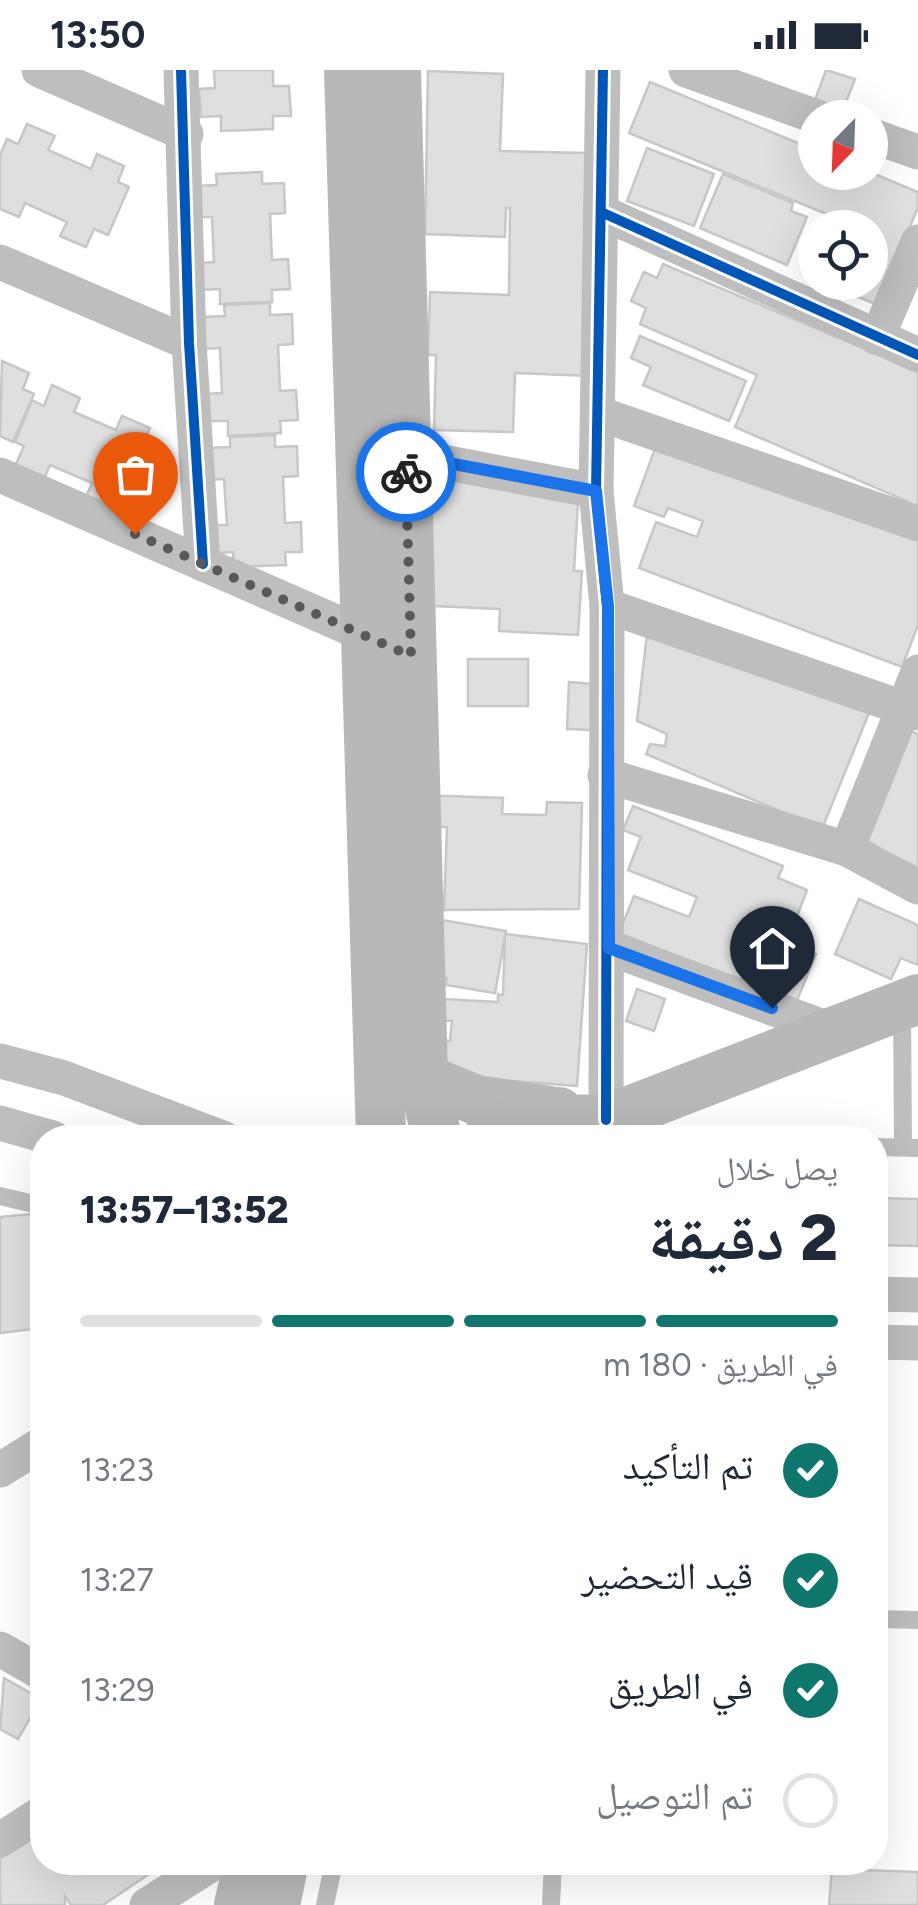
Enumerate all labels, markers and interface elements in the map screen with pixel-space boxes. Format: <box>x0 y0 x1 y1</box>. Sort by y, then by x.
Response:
text: 13:50 <box>50 12 145 58</box>
north arrow <box>798 100 888 190</box>
map controls <box>798 100 888 300</box>
button: locate <box>798 210 888 300</box>
courier <box>356 422 456 522</box>
pin <box>93 432 178 535</box>
icon: bike <box>379 445 434 500</box>
icon: bag <box>108 447 163 502</box>
pin <box>730 906 815 1009</box>
icon: home <box>745 921 800 976</box>
text: يصل خلال <box>716 1150 838 1188</box>
text: 13:52–13:57 <box>80 1187 289 1233</box>
text: 2 دقيقة <box>648 1198 838 1276</box>
text: في الطريق · 180 m <box>603 1346 838 1384</box>
text: تم التأكيد <box>623 1443 753 1489</box>
icon: check <box>783 1443 838 1498</box>
text: 13:23 <box>80 1451 154 1489</box>
text: قيد التحضير <box>581 1553 753 1599</box>
icon: check <box>783 1553 838 1608</box>
text: 13:27 <box>80 1561 154 1599</box>
text: في الطريق <box>608 1663 753 1709</box>
icon: check <box>783 1663 838 1718</box>
text: 13:29 <box>80 1671 155 1709</box>
text: تم التوصيل <box>596 1773 753 1819</box>

